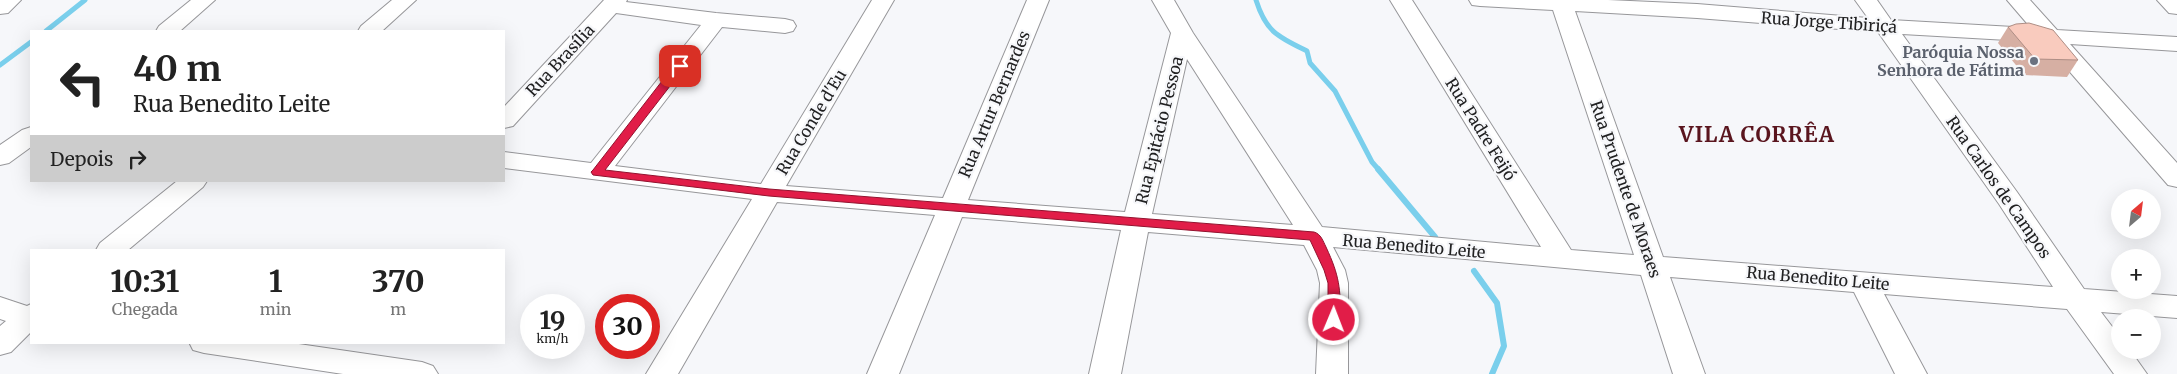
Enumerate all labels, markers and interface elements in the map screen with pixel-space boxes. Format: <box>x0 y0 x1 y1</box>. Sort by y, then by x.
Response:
street label: Rua Jorge Tibiriçá <box>1760 7 1898 37</box>
street label: Rua Brasília <box>522 20 599 100</box>
street label: Rua Artur Bernardes <box>954 27 1034 181</box>
place label: Paróquia Nossa Senhora de Fátima <box>1877 42 2024 80</box>
pin <box>659 45 701 87</box>
text: 40 m <box>133 47 221 91</box>
icon: left <box>50 50 115 115</box>
icon: arrive <box>666 52 694 80</box>
street label: Rua Epitácio Pessoa <box>1131 54 1187 206</box>
marker: Paróquia Nossa Senhora de Fátima <box>2028 55 2040 67</box>
street label: Rua Conde d'Eu <box>772 66 850 178</box>
street label: Rua Padre Feijó <box>1441 74 1521 184</box>
text: Rua Benedito Leite <box>133 90 330 118</box>
street label: Rua Prudente de Moraes <box>1586 98 1666 280</box>
street label: Rua Carlos de Campos <box>1942 112 2056 262</box>
district label: VILA CORRÊA <box>1678 121 1835 148</box>
icon: right <box>123 145 151 173</box>
text: Depois <box>50 147 113 171</box>
north arrow <box>2111 189 2161 239</box>
map controls <box>2111 189 2161 359</box>
street label: Rua Benedito Leite <box>1342 230 1486 262</box>
button: + <box>2111 249 2161 299</box>
text: 10:31 <box>110 262 179 300</box>
text: 1 <box>269 262 283 300</box>
text: 370 <box>372 262 425 300</box>
street label: Rua Benedito Leite <box>1746 262 1890 294</box>
position arrow <box>1307 293 1359 345</box>
speed limit sign: 30 <box>595 294 660 359</box>
text: Chegada <box>112 299 178 319</box>
text: min <box>260 299 291 319</box>
text: m <box>390 299 406 319</box>
text: 19 <box>540 304 565 336</box>
button: − <box>2111 309 2161 359</box>
text: km/h <box>537 331 568 346</box>

